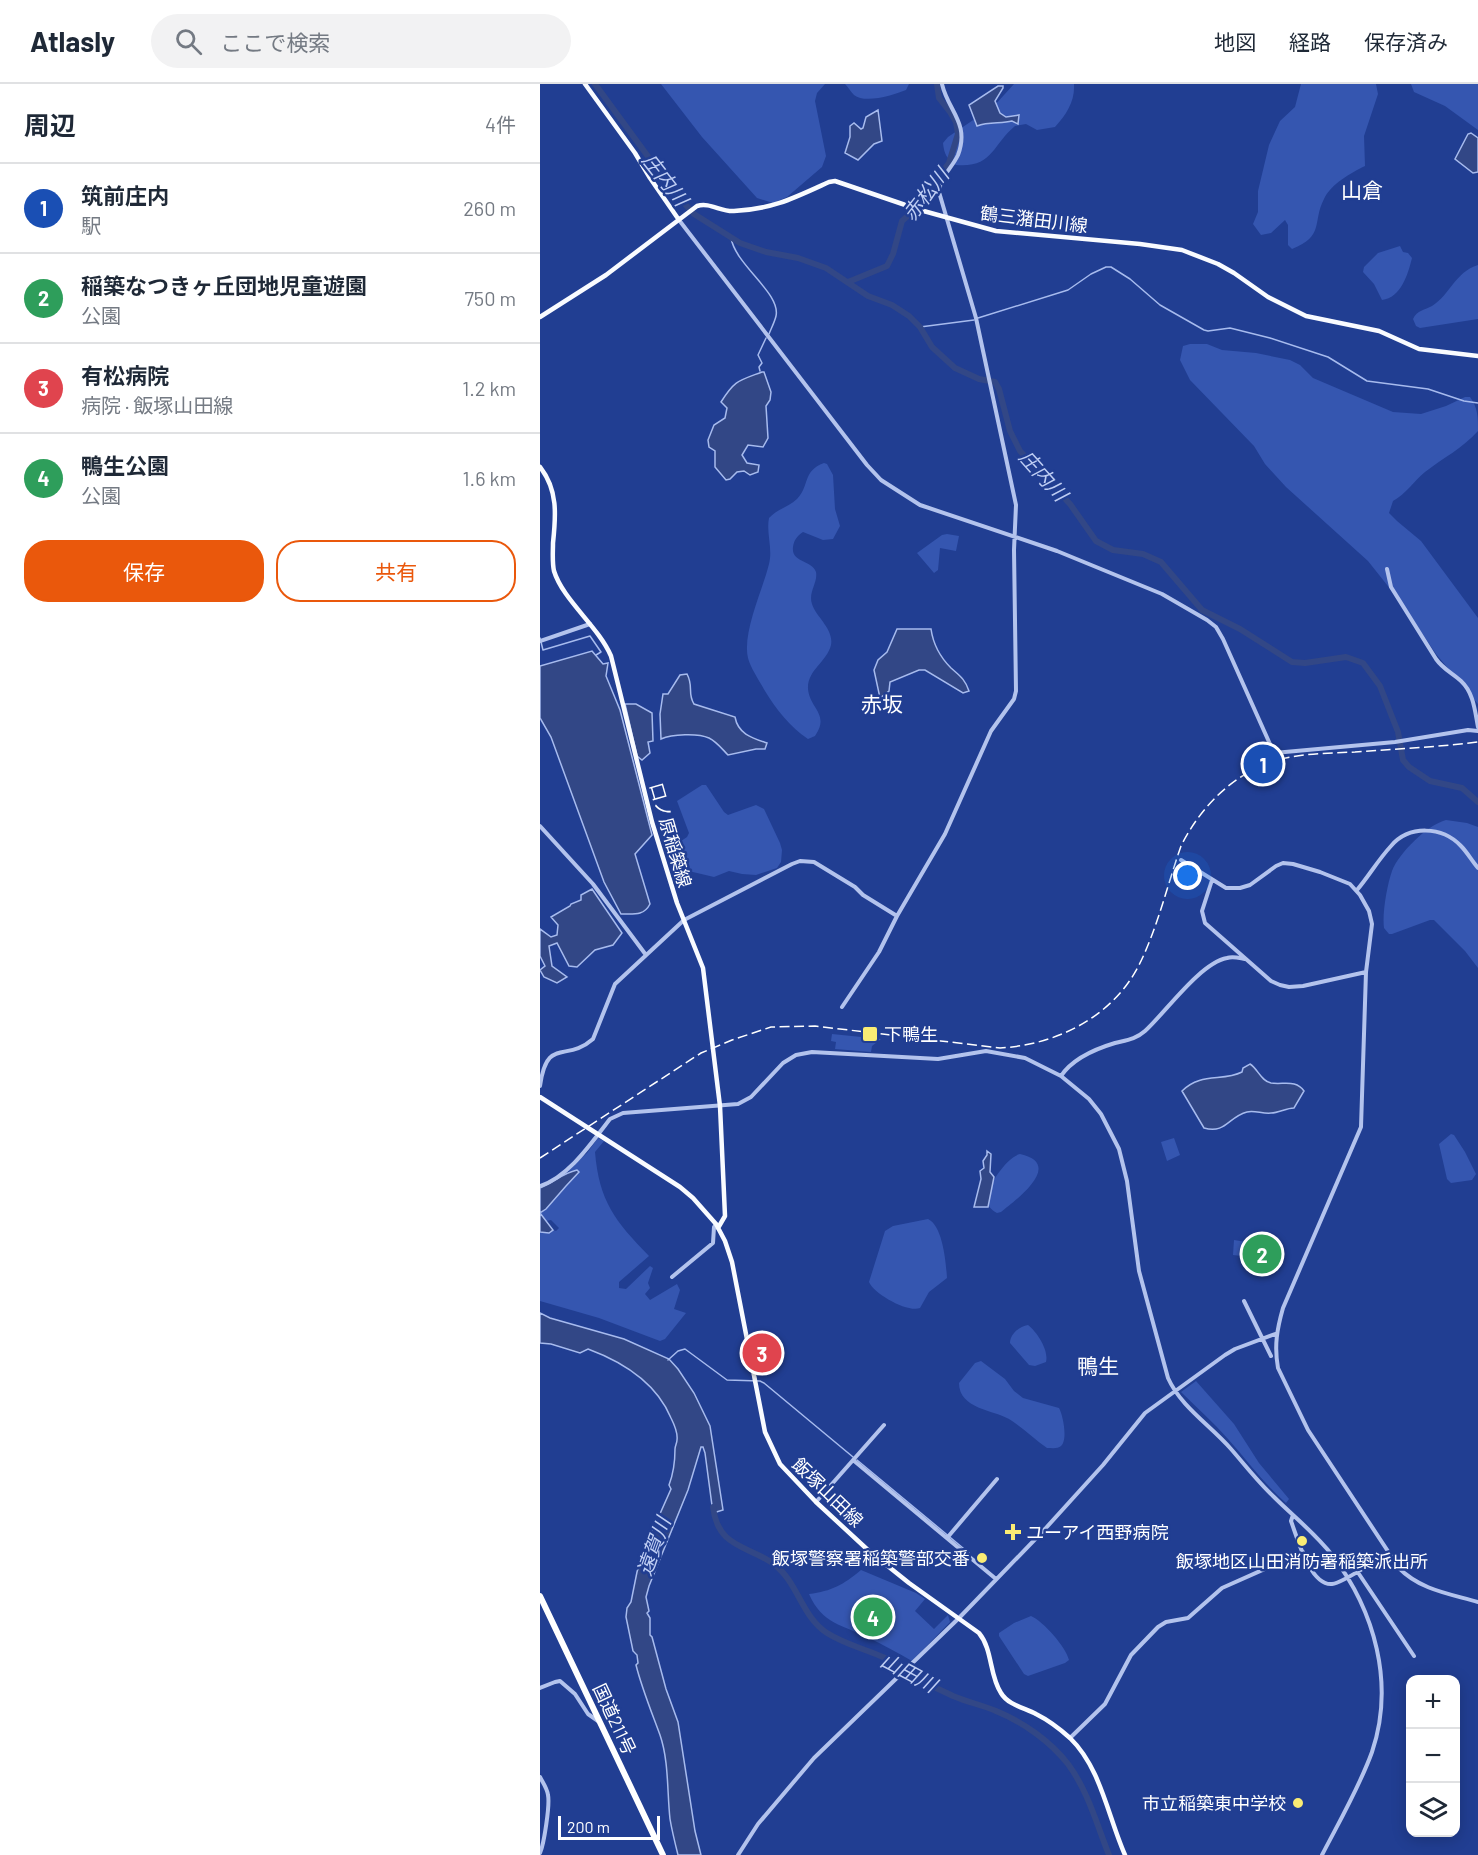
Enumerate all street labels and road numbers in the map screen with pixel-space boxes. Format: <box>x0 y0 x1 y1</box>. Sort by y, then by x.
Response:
street label: 鶴三潴田川線 <box>979 202 1089 236</box>
street label: 口ノ原稲築線 <box>646 780 696 890</box>
street label: 飯塚山田線 <box>788 1453 868 1531</box>
street label: 国道211号 <box>589 1680 641 1758</box>

